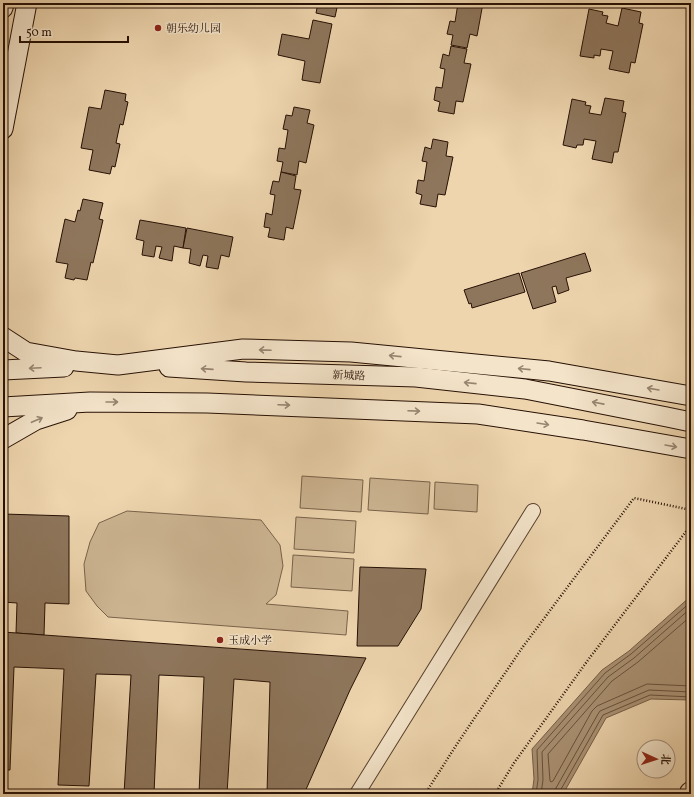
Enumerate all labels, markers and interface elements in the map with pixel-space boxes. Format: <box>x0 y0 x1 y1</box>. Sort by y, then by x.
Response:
scale bar <box>20 18 128 44</box>
place label: 朝乐幼儿园 <box>166 22 221 37</box>
marker: 朝乐幼儿园 <box>153 23 163 33</box>
text: 50 m <box>26 25 52 41</box>
one-way arrow <box>259 346 272 354</box>
one-way arrow <box>389 353 402 360</box>
one-way arrow <box>29 364 42 372</box>
one-way arrow <box>518 365 531 373</box>
one-way arrow <box>201 366 214 373</box>
street label: 新城路 <box>332 368 366 385</box>
one-way arrow <box>464 379 477 387</box>
one-way arrow <box>646 385 659 393</box>
one-way arrow <box>105 398 118 406</box>
one-way arrow <box>592 399 605 407</box>
one-way arrow <box>277 402 290 409</box>
one-way arrow <box>407 407 420 415</box>
one-way arrow <box>31 416 43 423</box>
one-way arrow <box>536 420 549 428</box>
one-way arrow <box>664 442 677 450</box>
place label: 玉成小学 <box>228 634 272 649</box>
marker: 玉成小学 <box>215 635 225 645</box>
north arrow <box>636 739 676 779</box>
text: 北 <box>657 754 672 765</box>

